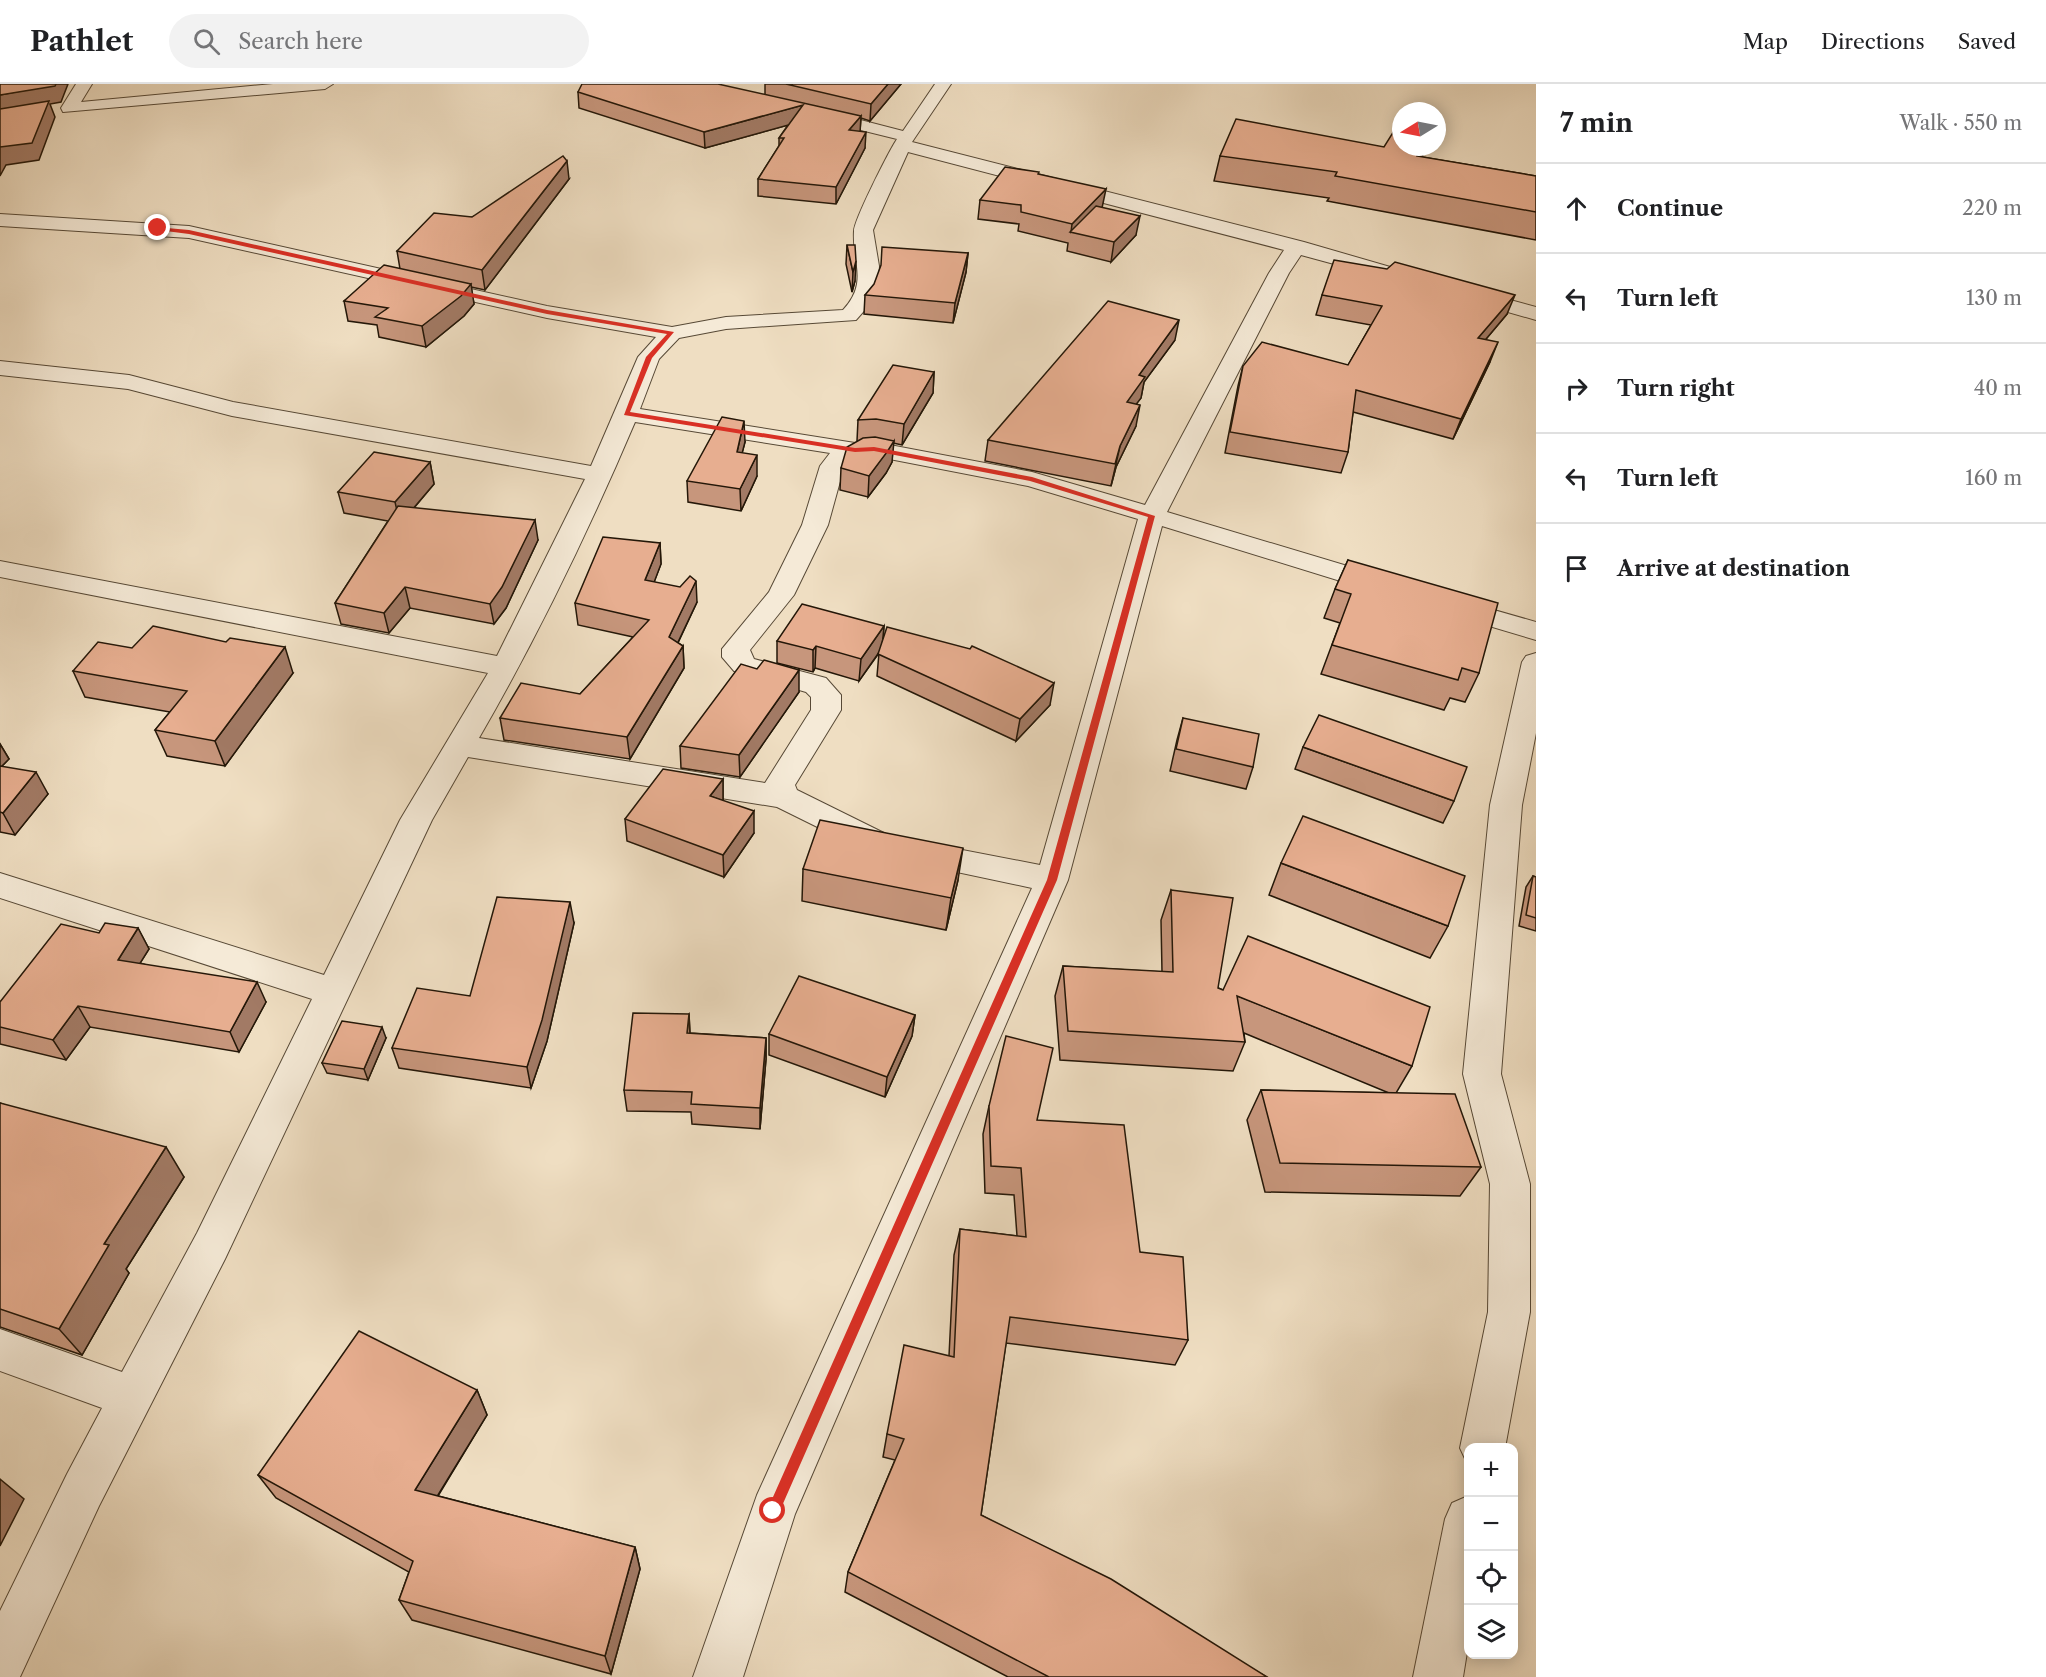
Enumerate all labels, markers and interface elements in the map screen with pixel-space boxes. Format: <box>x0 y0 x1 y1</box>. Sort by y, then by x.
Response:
search box <box>169 14 589 68</box>
text: Pathlet <box>30 24 133 58</box>
icon: search <box>190 25 223 58</box>
text: Search here <box>238 28 363 55</box>
text: Map <box>1743 29 1788 54</box>
text: Directions <box>1821 29 1925 54</box>
text: Saved <box>1958 29 2016 54</box>
north arrow <box>1392 102 1446 156</box>
text: 7 min <box>1560 107 1633 139</box>
text: Walk · 550 m <box>1900 111 2022 135</box>
icon: ahead <box>1560 192 1593 225</box>
text: Continue <box>1617 195 1723 222</box>
text: 220 m <box>1962 196 2022 220</box>
route end <box>144 214 170 240</box>
icon: left <box>1560 282 1593 315</box>
text: Turn left <box>1617 285 1718 312</box>
text: 130 m <box>1966 286 2022 310</box>
icon: right <box>1560 372 1593 405</box>
text: Turn right <box>1617 375 1735 402</box>
text: 40 m <box>1974 376 2022 400</box>
icon: left <box>1560 462 1593 495</box>
text: Turn left <box>1617 465 1718 492</box>
text: 160 m <box>1965 466 2022 490</box>
icon: arrive <box>1560 552 1593 585</box>
text: Arrive at destination <box>1617 555 1850 582</box>
map controls <box>1464 1443 1518 1659</box>
button: + <box>1464 1443 1518 1497</box>
route start <box>759 1497 785 1523</box>
button: − <box>1464 1497 1518 1551</box>
button: locate <box>1464 1551 1518 1605</box>
button: layers <box>1464 1605 1518 1659</box>

